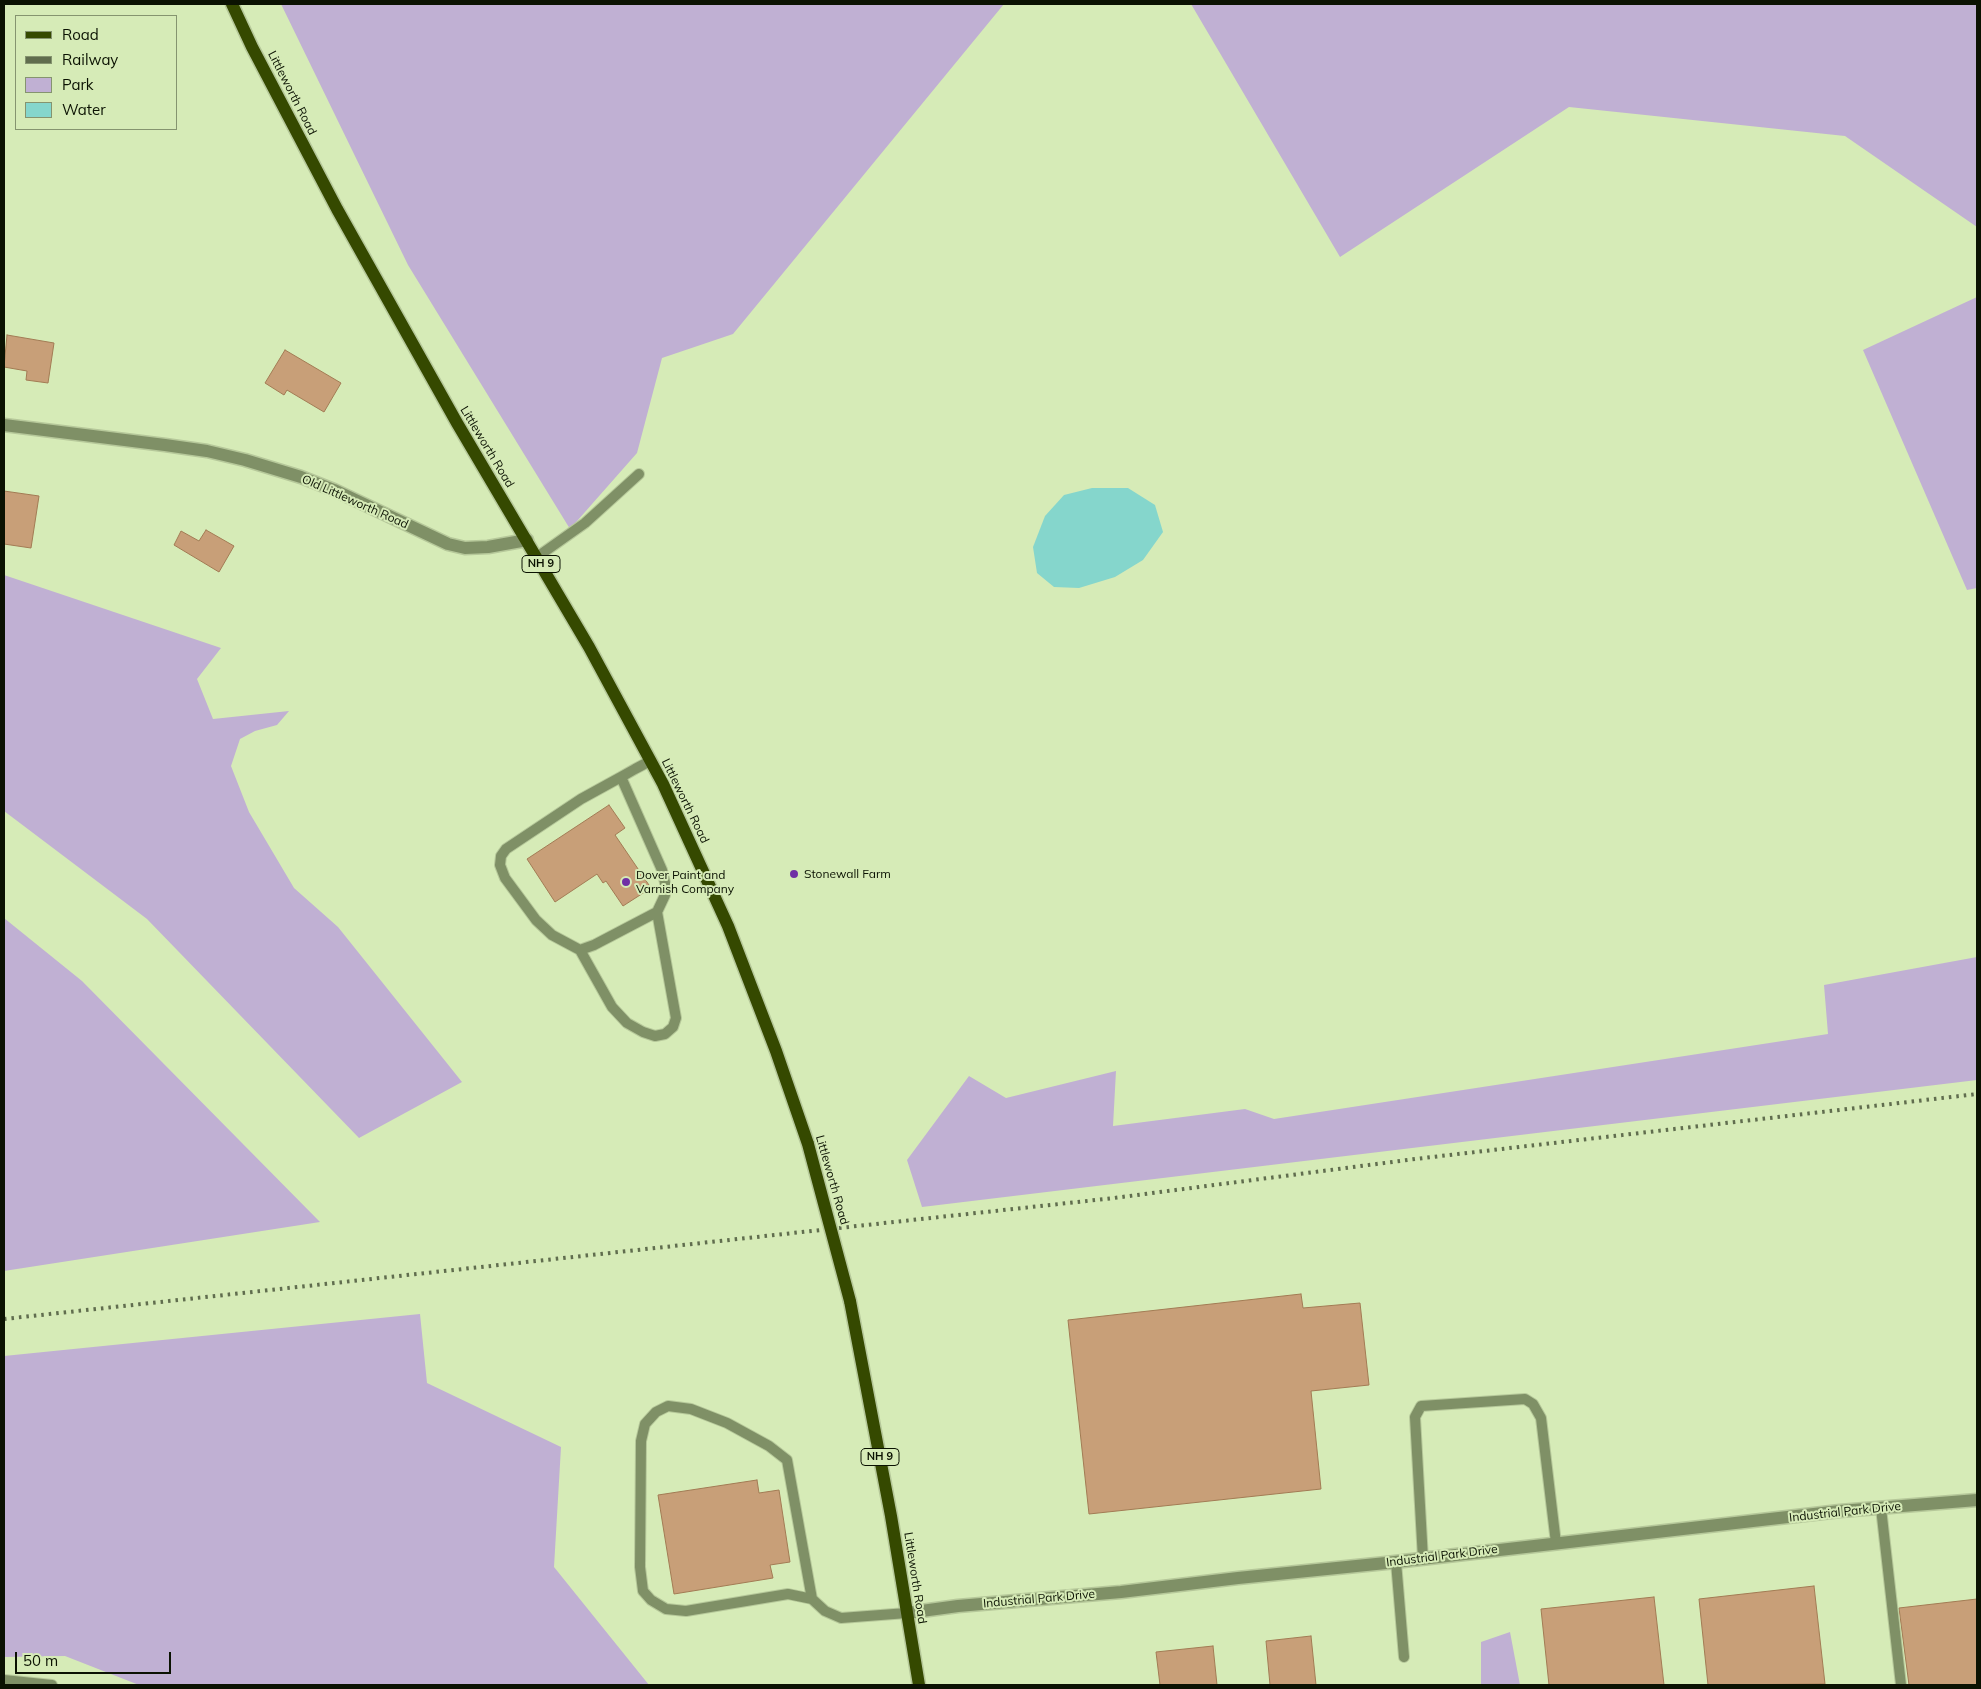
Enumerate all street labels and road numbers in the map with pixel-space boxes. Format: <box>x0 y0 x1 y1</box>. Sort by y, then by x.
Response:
street label: Littleworth Road <box>265 48 319 138</box>
street label: Littleworth Road <box>457 404 517 490</box>
street label: Old Littleworth Road <box>300 472 410 532</box>
road number: NH 9 <box>522 556 560 572</box>
street label: Littleworth Road <box>658 756 712 846</box>
street label: Littleworth Road <box>812 1134 852 1226</box>
road number: NH 9 <box>861 1448 899 1465</box>
street label: Industrial Park Drive <box>1788 1499 1902 1525</box>
street label: Littleworth Road <box>901 1531 929 1625</box>
street label: Industrial Park Drive <box>1385 1542 1499 1570</box>
street label: Industrial Park Drive <box>983 1587 1095 1611</box>

